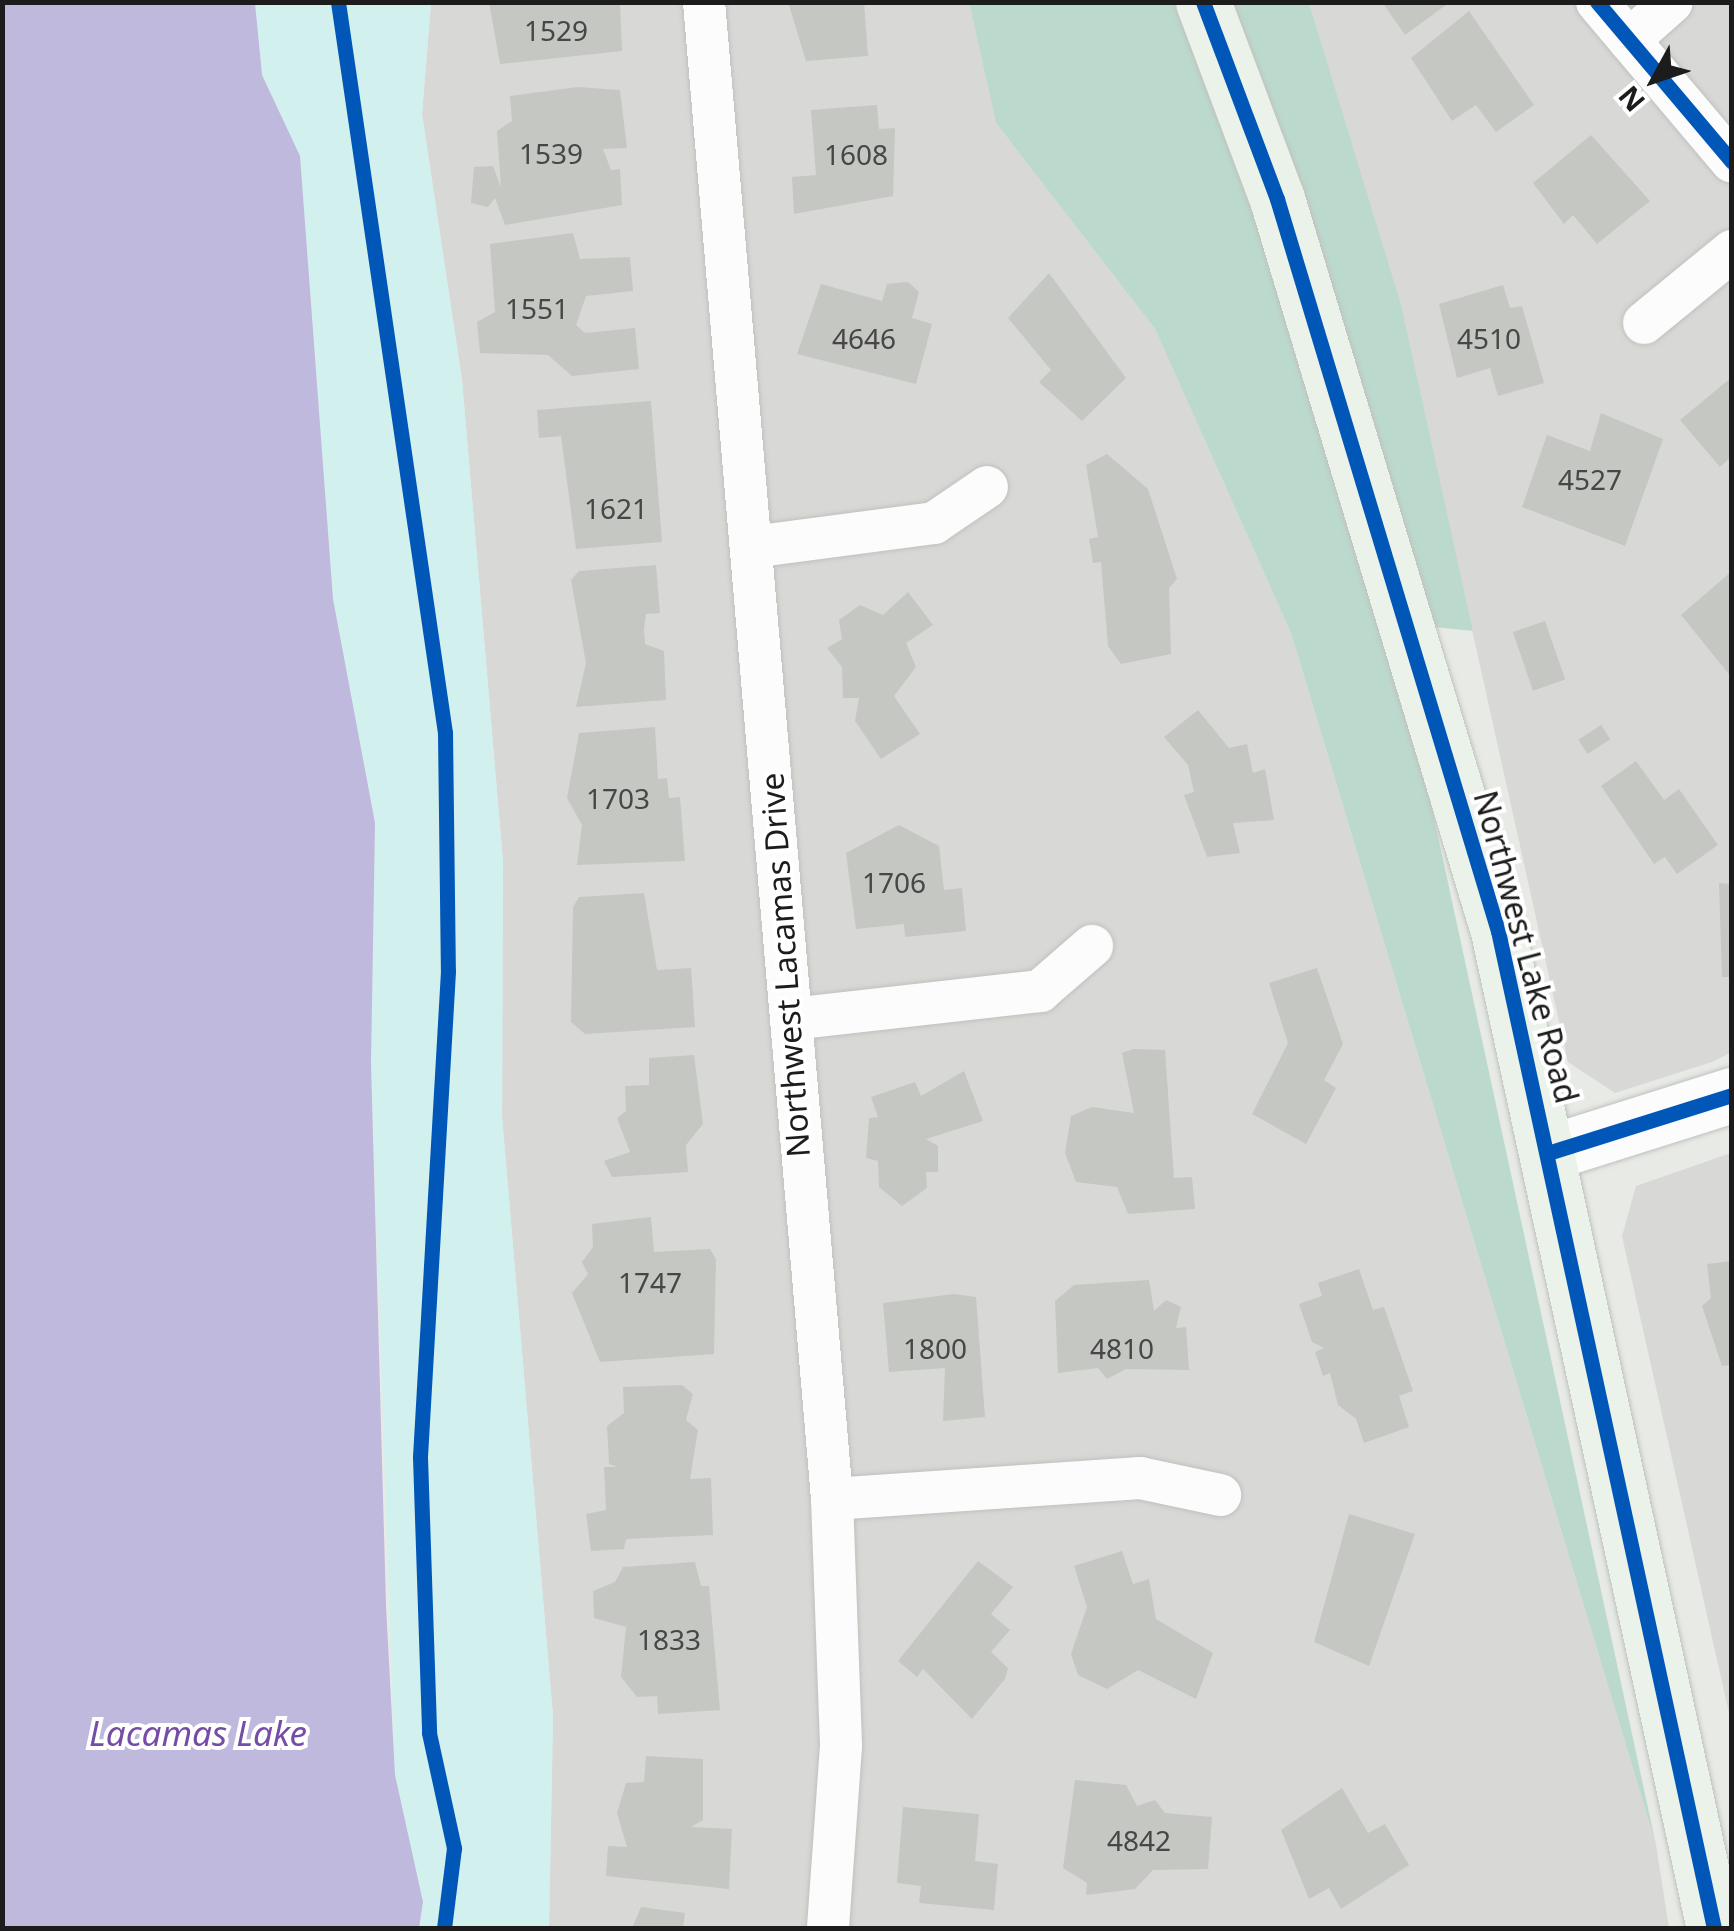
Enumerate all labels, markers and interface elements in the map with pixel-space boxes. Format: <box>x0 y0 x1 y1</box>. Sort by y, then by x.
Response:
house number: 1529 <box>524 13 588 47</box>
north arrow <box>1604 30 1704 130</box>
text: N <box>1609 78 1653 120</box>
house number: 1539 <box>519 136 583 170</box>
house number: 1608 <box>824 137 888 171</box>
house number: 1551 <box>505 291 569 325</box>
house number: 4646 <box>832 321 896 355</box>
house number: 4510 <box>1457 321 1521 355</box>
house number: 4527 <box>1558 462 1622 496</box>
house number: 1621 <box>584 491 648 525</box>
street label: Northwest Lacamas Drive <box>752 771 818 1159</box>
house number: 1703 <box>586 781 650 815</box>
street label: Northwest Lake Road <box>1466 787 1586 1107</box>
house number: 1706 <box>862 865 926 899</box>
house number: 1747 <box>618 1265 682 1299</box>
house number: 1800 <box>903 1331 967 1365</box>
house number: 4810 <box>1090 1331 1154 1365</box>
house number: 1833 <box>637 1622 701 1656</box>
water label: Lacamas Lake <box>89 1712 307 1754</box>
house number: 4842 <box>1107 1823 1171 1857</box>

